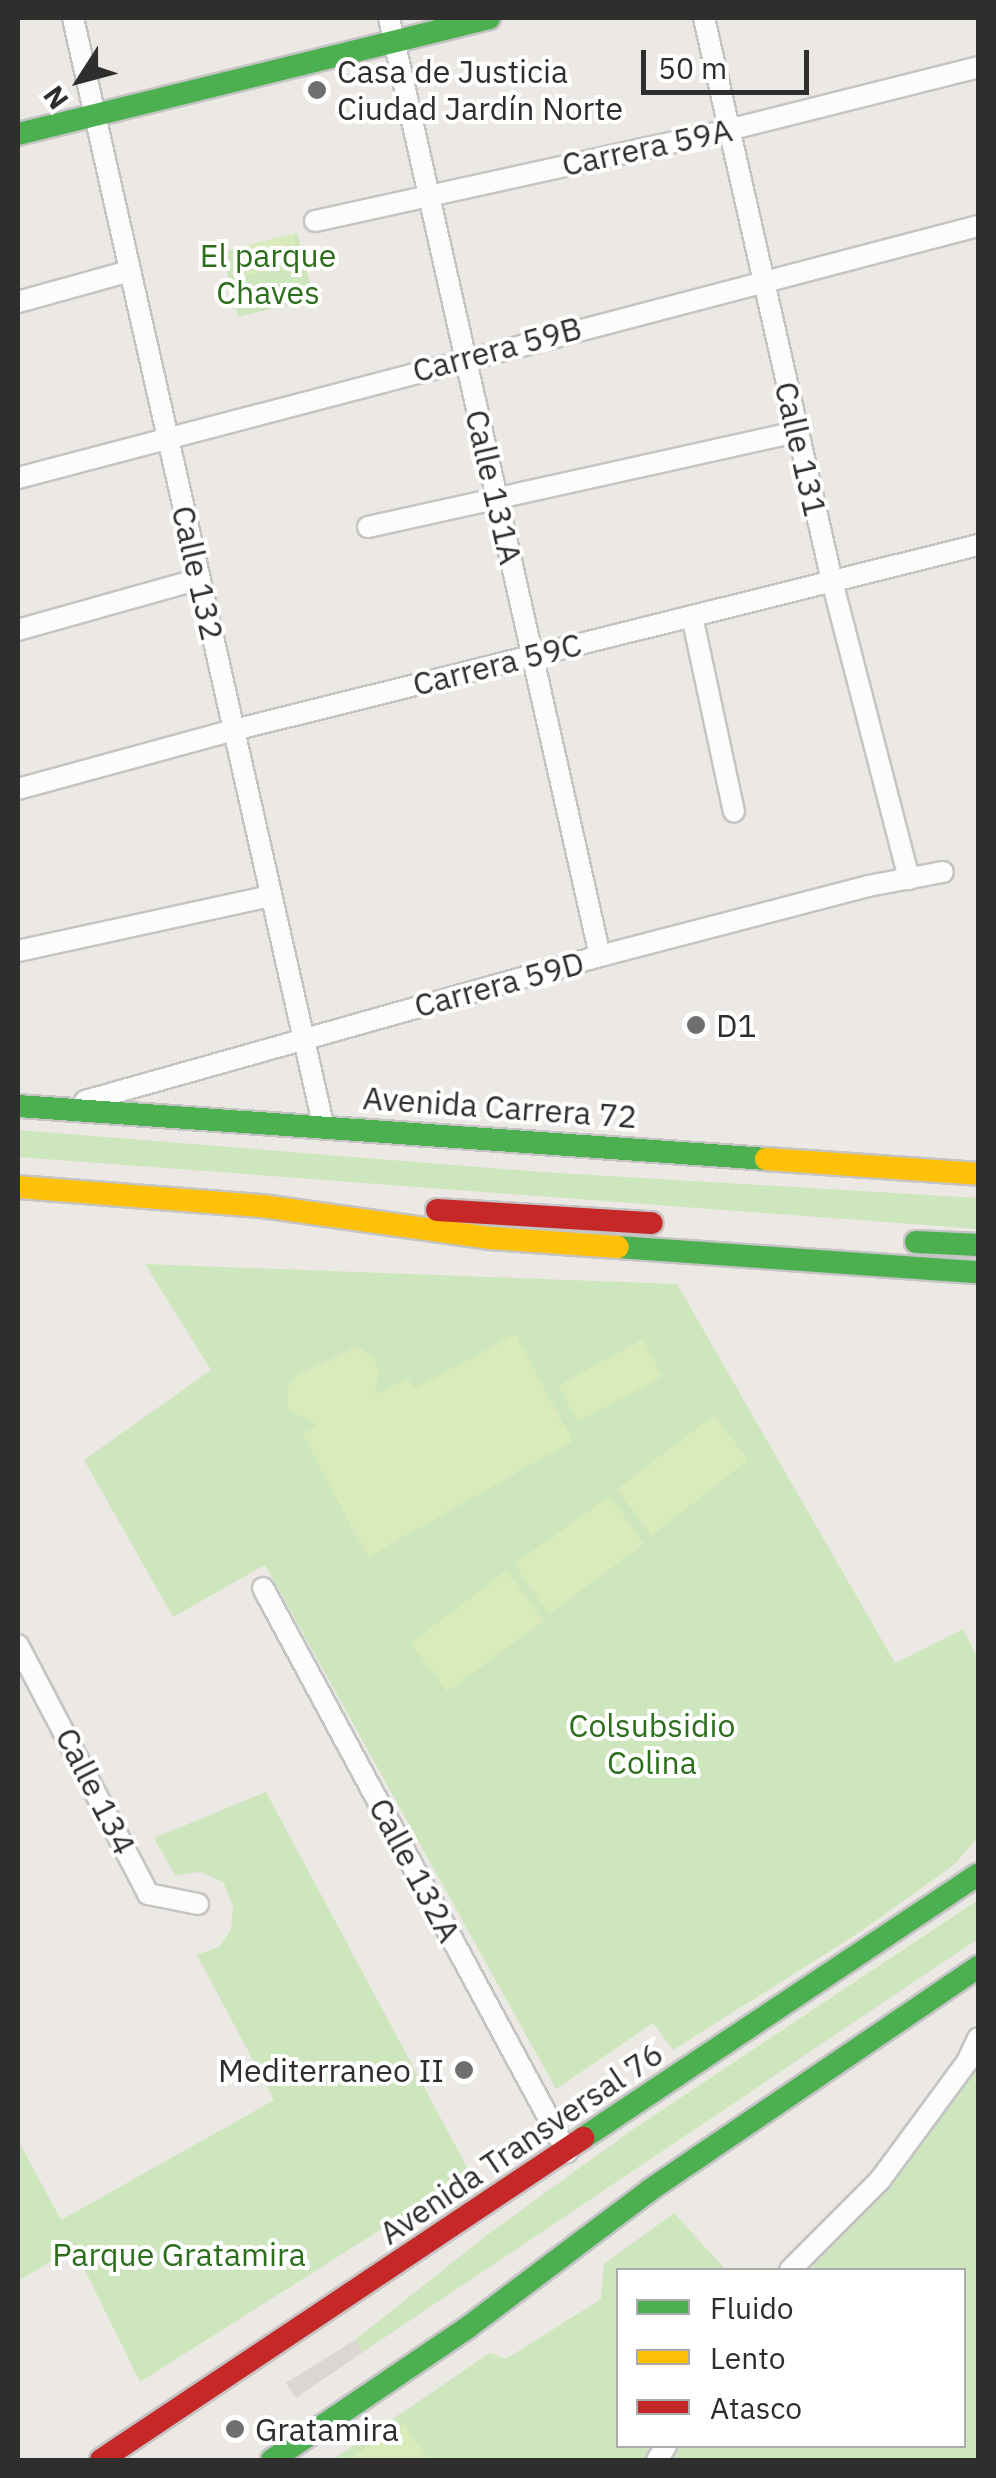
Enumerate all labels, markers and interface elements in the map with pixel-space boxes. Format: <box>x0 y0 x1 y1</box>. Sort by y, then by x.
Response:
north arrow <box>30 30 130 130</box>
scale bar <box>646 30 814 92</box>
text: 50 m <box>658 48 727 87</box>
place label: Casa de Justicia Ciudad Jardín Norte <box>337 53 623 128</box>
text: N <box>34 79 76 117</box>
marker: Casa de Justicia Ciudad Jardín Norte <box>306 79 328 101</box>
street label: Carrera 59A <box>558 110 736 184</box>
park label: El parque Chaves <box>200 237 336 312</box>
street label: Carrera 59B <box>408 308 586 390</box>
street label: Calle 131 <box>767 378 835 520</box>
street label: Calle 131A <box>458 406 530 568</box>
street label: Calle 132 <box>164 502 232 644</box>
street label: Carrera 59C <box>409 625 585 703</box>
street label: Carrera 59D <box>410 943 588 1025</box>
place label: D1 <box>716 1006 757 1044</box>
marker: D1 <box>685 1014 707 1036</box>
street label: Avenida Carrera 72 <box>362 1078 638 1136</box>
park label: Colsubsidio Colina <box>569 1707 735 1782</box>
street label: Calle 134 <box>48 1721 144 1861</box>
street label: Calle 132A <box>361 1791 469 1949</box>
street label: Avenida Transversal 76 <box>372 2034 670 2252</box>
place label: Mediterraneo II <box>218 2051 444 2089</box>
marker: Mediterraneo II <box>453 2059 475 2081</box>
park label: Parque Gratamira <box>52 2235 306 2273</box>
legend <box>616 2268 966 2448</box>
text: Fluido <box>710 2288 794 2327</box>
text: Lento <box>710 2338 785 2377</box>
text: Atasco <box>710 2388 802 2427</box>
place label: Gratamira <box>255 2410 399 2448</box>
marker: Gratamira <box>224 2418 246 2440</box>

